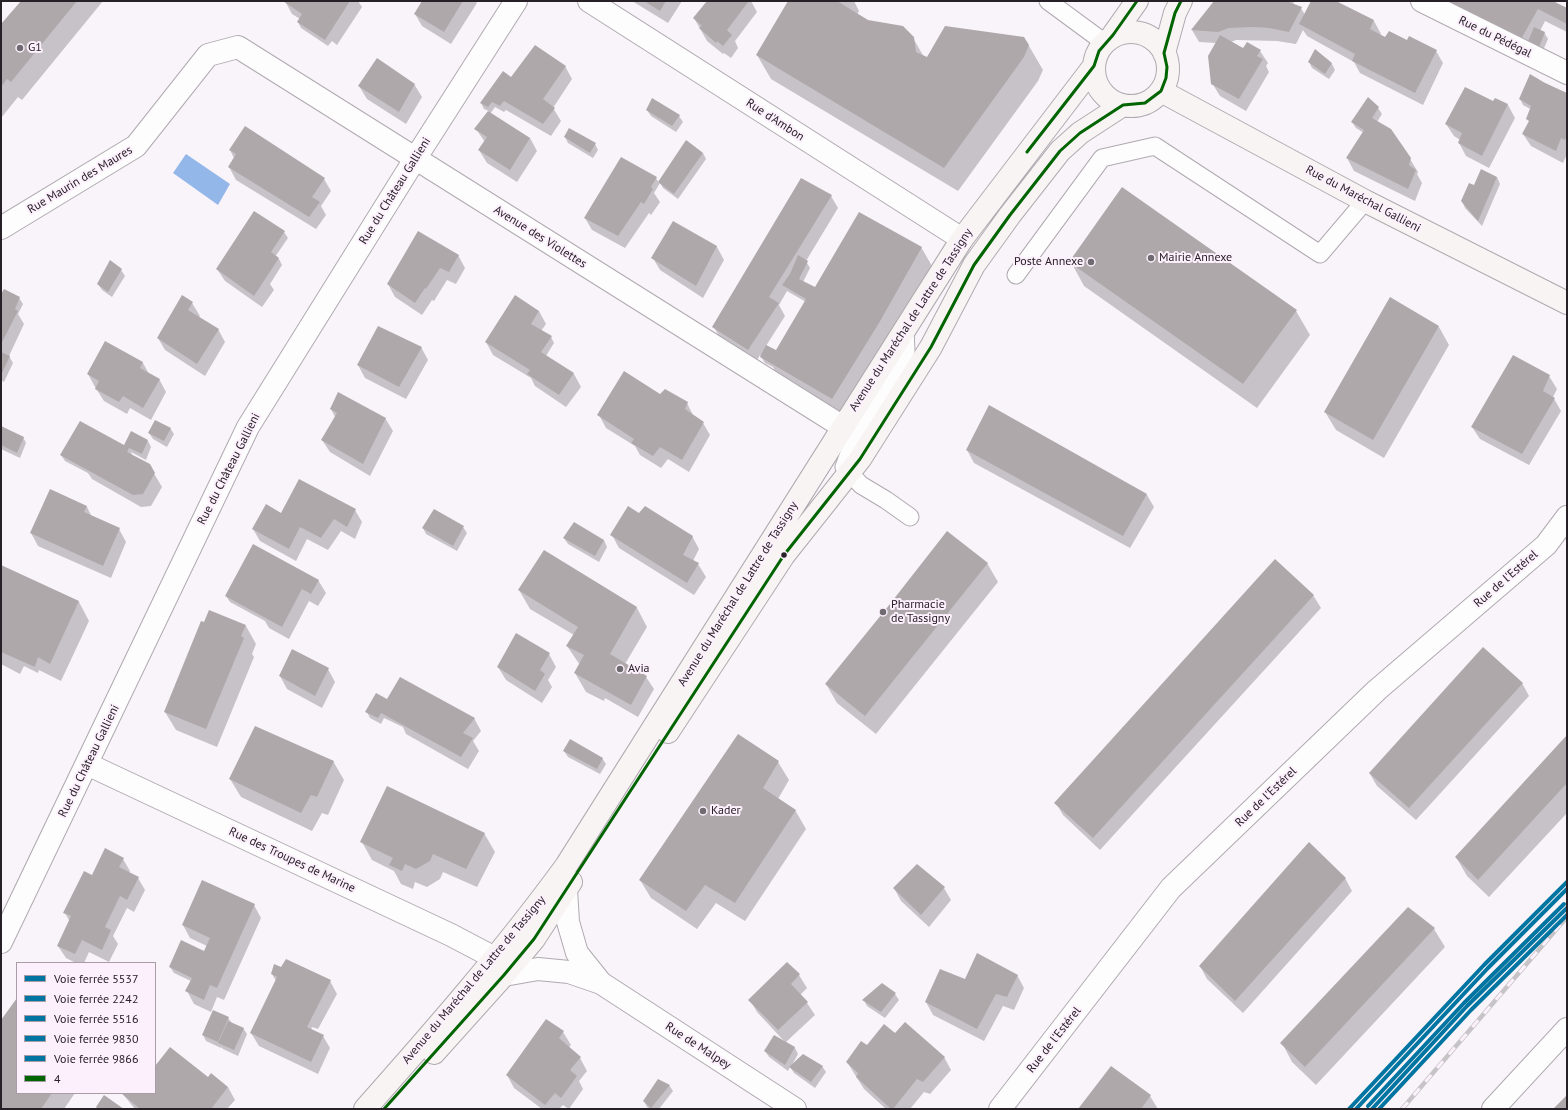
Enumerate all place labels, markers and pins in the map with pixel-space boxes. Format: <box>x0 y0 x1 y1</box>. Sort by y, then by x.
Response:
place label: G1 <box>28 41 42 55</box>
marker: G1 <box>15 43 25 53</box>
place label: Mairie Annexe <box>1159 251 1232 265</box>
marker: Mairie Annexe <box>1146 253 1156 263</box>
place label: Poste Annexe <box>1014 255 1083 269</box>
marker: Poste Annexe <box>1086 257 1096 267</box>
unlabelled marker <box>779 550 789 560</box>
place label: Pharmacie de Tassigny <box>891 598 950 626</box>
marker: Pharmacie de Tassigny <box>878 607 888 617</box>
place label: Avia <box>628 662 650 676</box>
marker: Avia <box>615 664 625 674</box>
place label: Kader <box>711 804 741 818</box>
marker: Kader <box>698 806 708 816</box>

